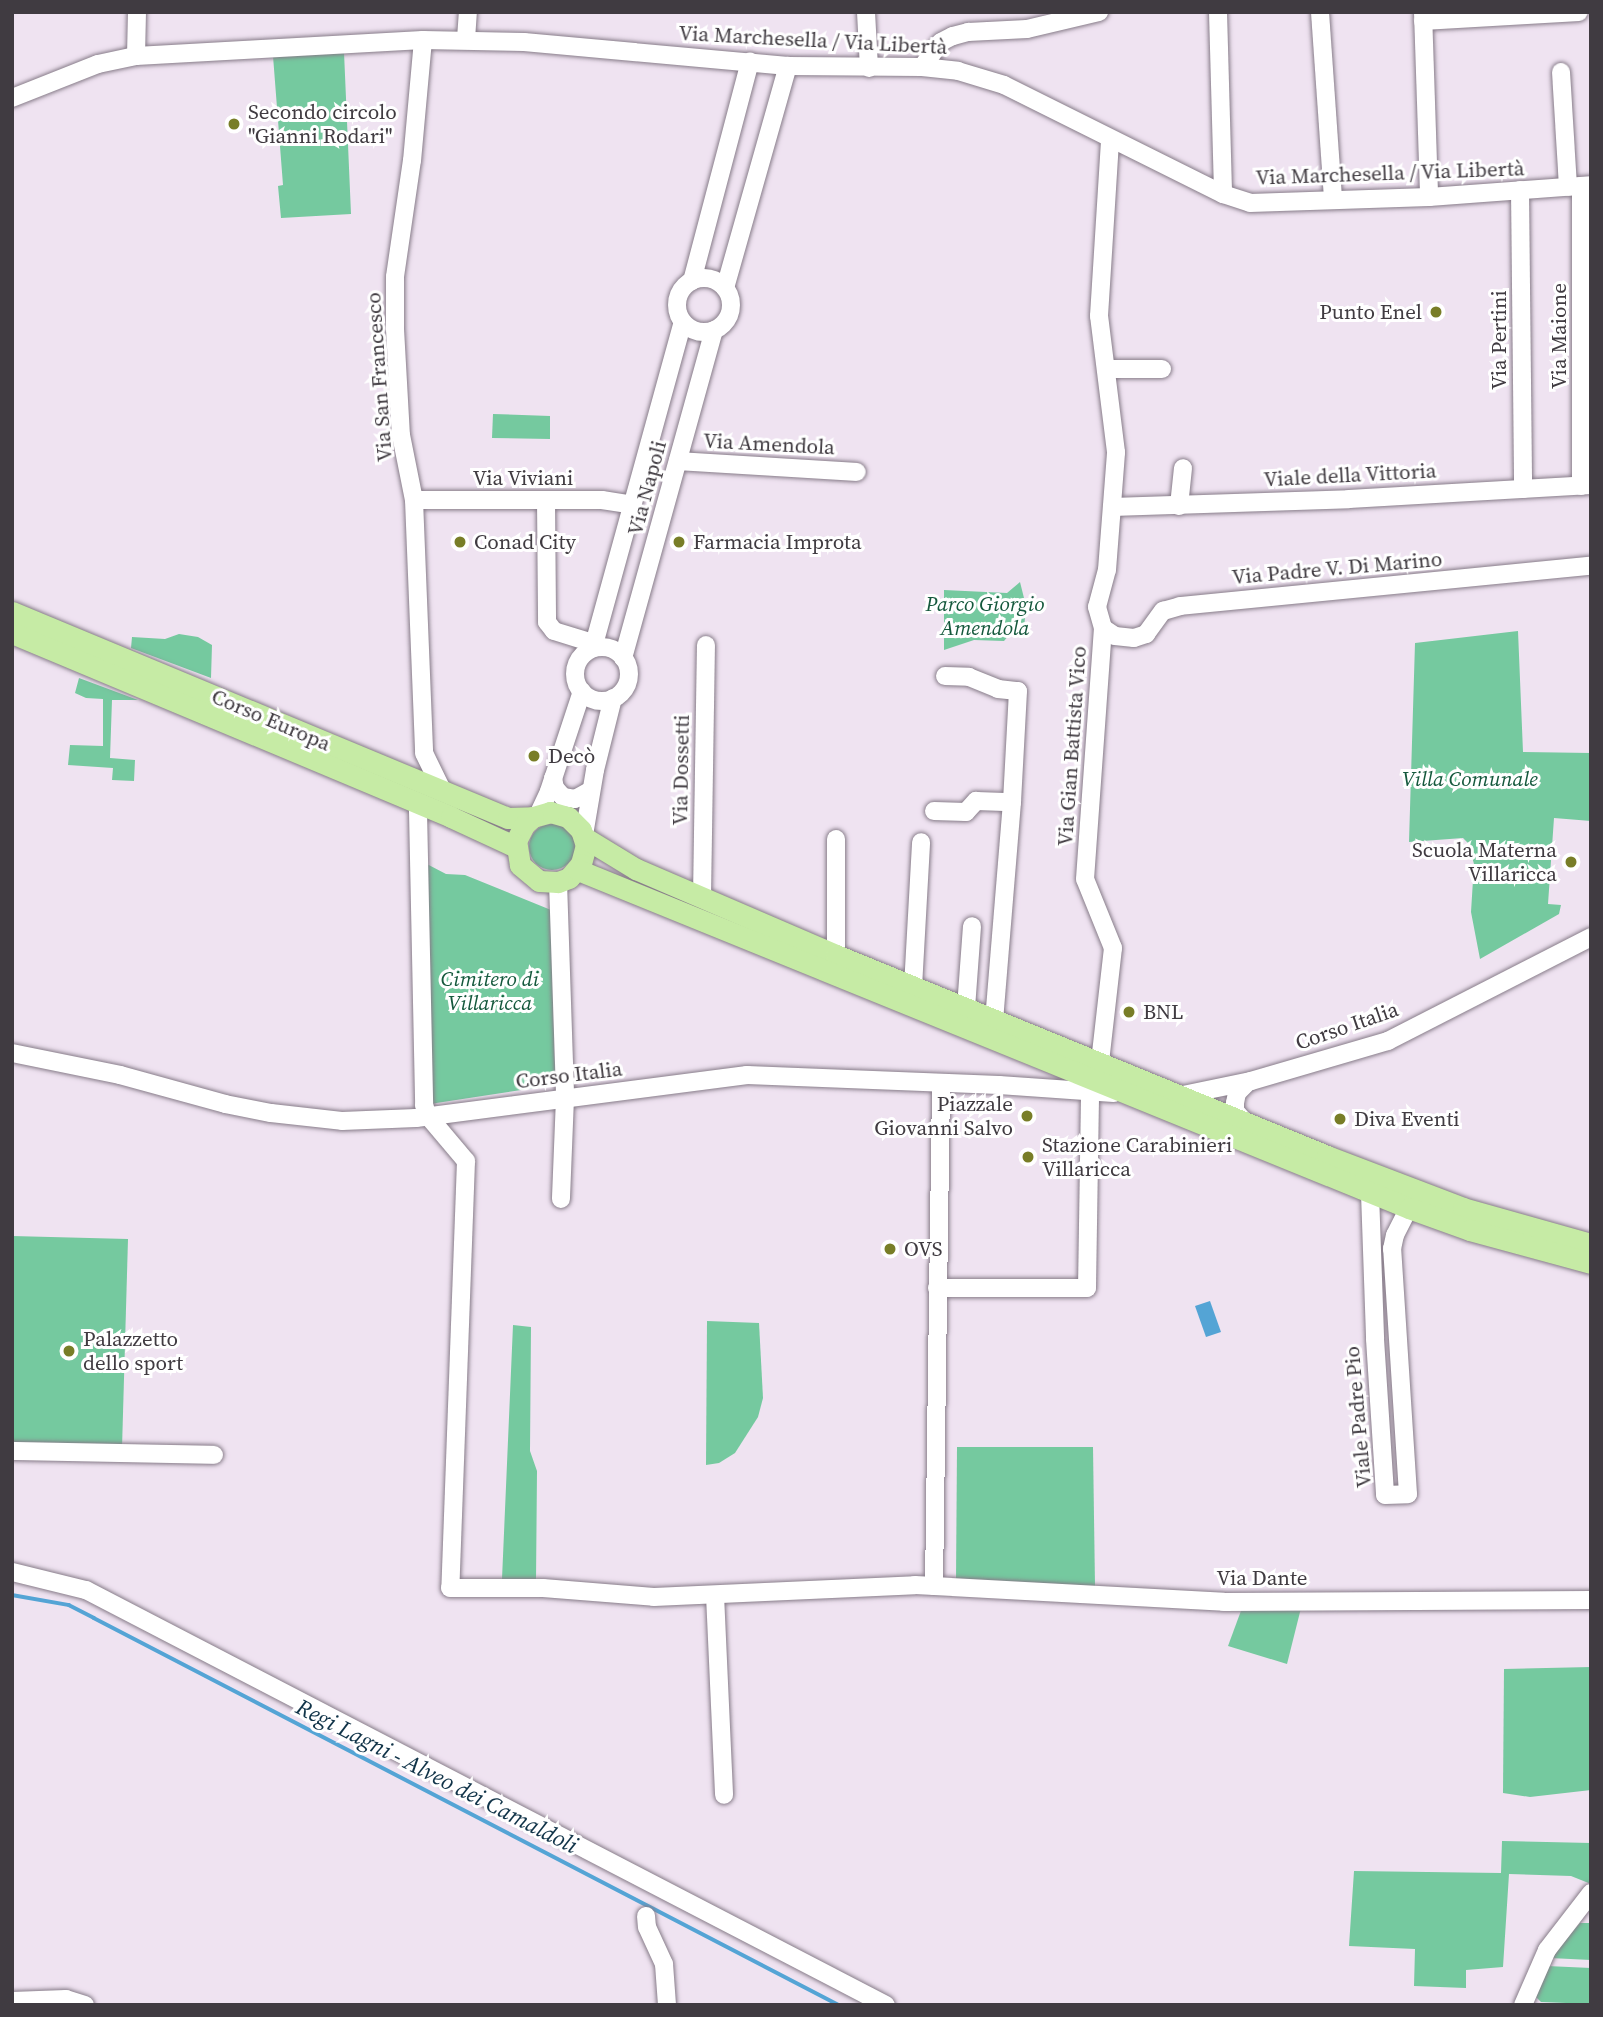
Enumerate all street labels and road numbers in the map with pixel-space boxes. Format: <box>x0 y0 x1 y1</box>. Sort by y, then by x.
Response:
street label: Via Marchesella / Via Libertà <box>678 20 948 60</box>
street label: Via Marchesella / Via Libertà <box>1255 156 1525 190</box>
street label: Via Maione <box>1546 283 1572 389</box>
street label: Via Pertini <box>1486 290 1512 390</box>
street label: Via San Francesco <box>361 291 397 463</box>
street label: Via Amendola <box>703 428 835 460</box>
street label: Via Napoli <box>622 438 672 538</box>
street label: Viale della Vittoria <box>1263 458 1437 492</box>
street label: Via Viviani <box>472 465 574 491</box>
street label: Via Padre V. Di Marino <box>1231 546 1443 590</box>
street label: Via Gian Battista Vico <box>1052 645 1092 847</box>
street label: Corso Europa <box>208 684 334 756</box>
street label: Via Dossetti <box>667 714 695 826</box>
street label: Corso Italia <box>1292 997 1402 1055</box>
street label: Corso Italia <box>514 1056 624 1094</box>
street label: Viale Padre Pio <box>1339 1345 1377 1489</box>
street label: Via Dante <box>1216 1565 1308 1591</box>

